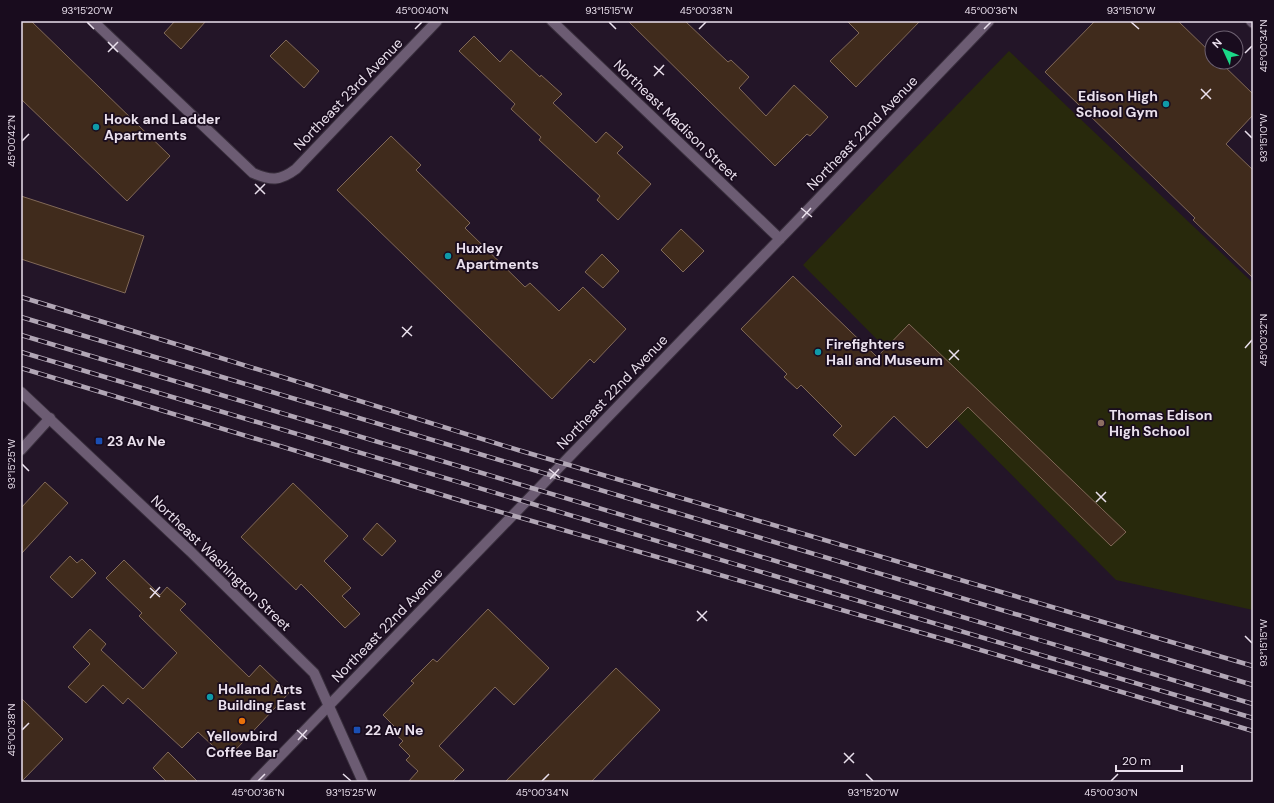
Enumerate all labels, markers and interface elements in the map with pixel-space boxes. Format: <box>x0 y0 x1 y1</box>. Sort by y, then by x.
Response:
text: 93°15'20"W <box>61 4 113 17</box>
text: 45°00'40"N <box>395 4 449 17</box>
text: 93°15'15"W <box>585 4 633 17</box>
text: 45°00'38"N <box>680 4 732 17</box>
text: 45°00'36"N <box>965 4 1018 17</box>
text: 93°15'10"W <box>1107 4 1156 17</box>
text: 45°00'34"N <box>1257 20 1270 72</box>
north arrow <box>1204 30 1244 70</box>
street label: Northeast 23rd Avenue <box>290 34 406 154</box>
text: N <box>1209 35 1225 51</box>
street label: Northeast Madison Street <box>610 56 742 184</box>
street label: Northeast 22nd Avenue <box>803 72 921 194</box>
place label: Edison High School Gym <box>1076 87 1158 121</box>
marker: Edison High School Gym <box>1161 99 1171 109</box>
place label: Hook and Ladder Apartments <box>104 110 221 144</box>
text: 93°15'10"W <box>1257 113 1270 162</box>
text: 45°00'42"N <box>5 115 18 167</box>
marker: Hook and Ladder Apartments <box>91 122 101 132</box>
place label: Huxley Apartments <box>456 239 539 273</box>
marker: Huxley Apartments <box>443 251 453 261</box>
text: 45°00'32"N <box>1257 314 1270 366</box>
street label: Northeast 22nd Avenue <box>553 331 671 453</box>
place label: Firefighters Hall and Museum <box>826 335 943 369</box>
marker: Firefighters Hall and Museum <box>813 347 823 357</box>
place label: Thomas Edison High School <box>1109 406 1212 440</box>
marker: Thomas Edison High School <box>1096 418 1106 428</box>
place label: 23 Av Ne <box>107 432 166 450</box>
marker: 23 Av Ne <box>94 436 104 446</box>
text: 93°15'25"W <box>5 438 18 489</box>
street label: Northeast Washington Street <box>147 491 295 635</box>
street label: Northeast 22nd Avenue <box>328 564 446 686</box>
text: 93°15'15"W <box>1257 619 1270 667</box>
place label: Holland Arts Building East <box>218 680 306 714</box>
marker: Holland Arts Building East <box>205 692 215 702</box>
text: 45°00'38"N <box>5 704 18 756</box>
marker: Yellowbird Coffee Bar <box>237 716 247 726</box>
place label: 22 Av Ne <box>365 721 423 739</box>
marker: 22 Av Ne <box>352 725 362 735</box>
place label: Yellowbird Coffee Bar <box>206 727 278 761</box>
scale bar <box>1116 747 1182 773</box>
text: 20 m <box>1122 753 1151 769</box>
text: 45°00'36"N <box>232 786 285 799</box>
text: 93°15'25"W <box>326 786 377 799</box>
text: 45°00'34"N <box>516 786 568 799</box>
text: 93°15'20"W <box>847 786 899 799</box>
text: 45°00'30"N <box>1084 786 1138 799</box>

